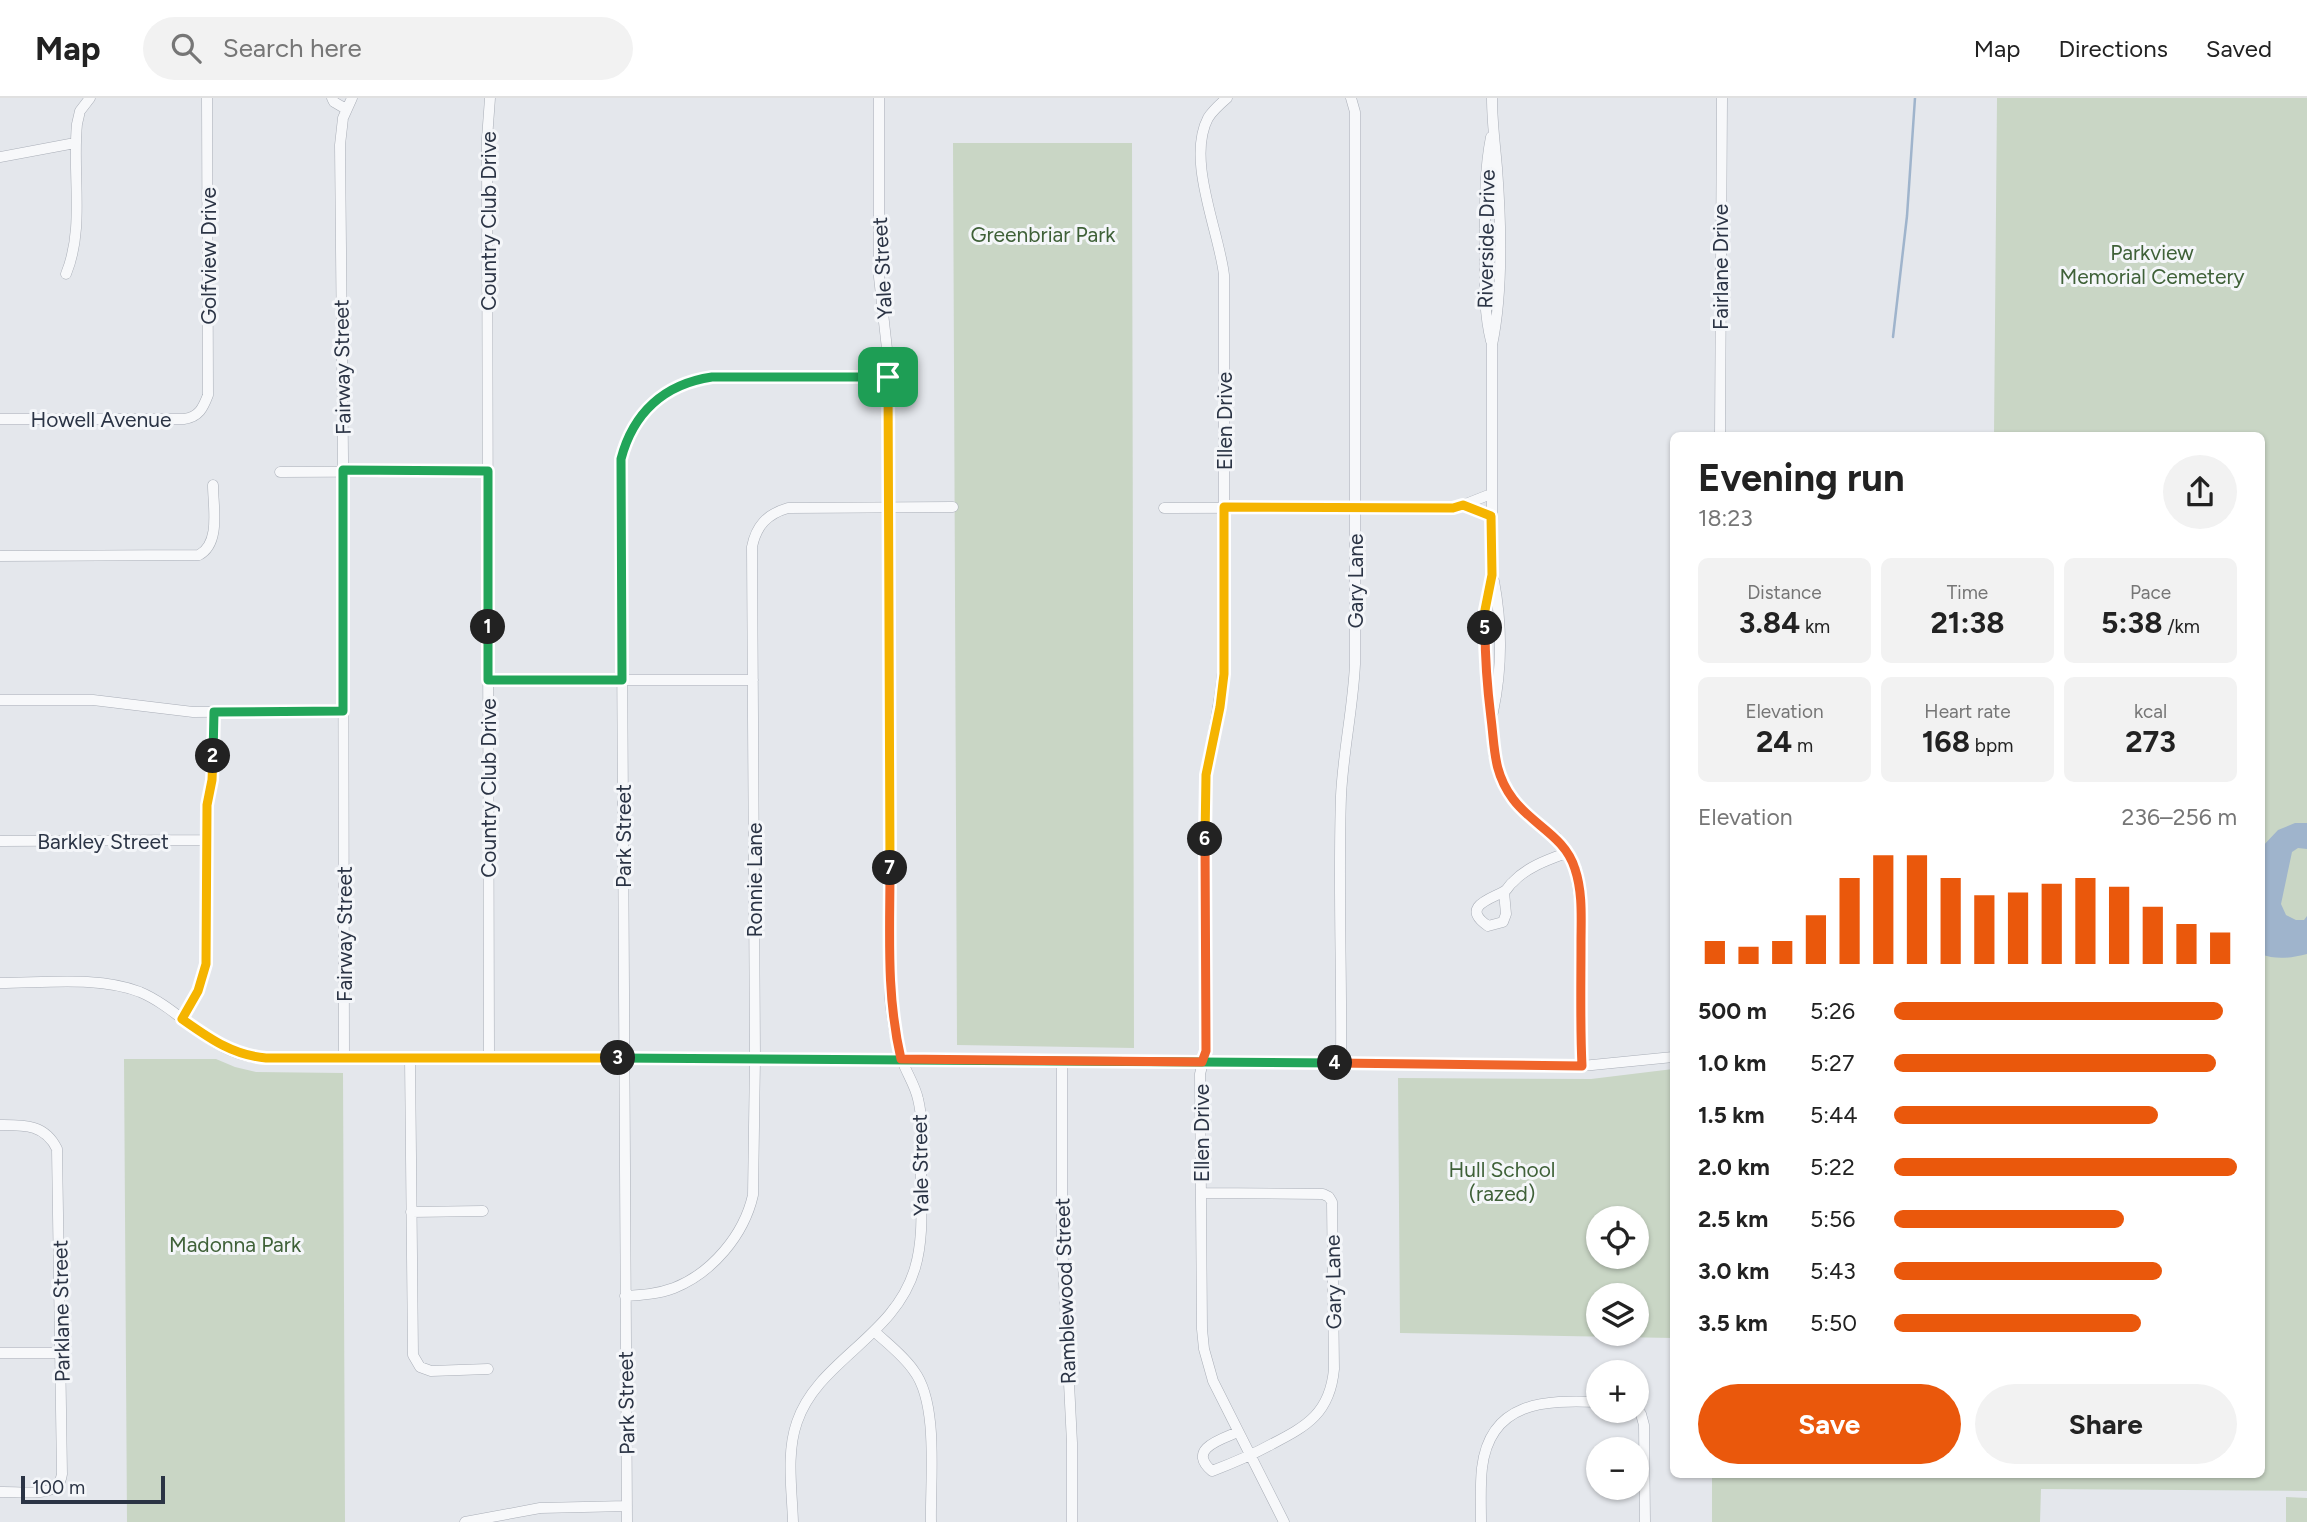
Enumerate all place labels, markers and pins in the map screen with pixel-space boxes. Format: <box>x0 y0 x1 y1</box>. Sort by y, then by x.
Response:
pin <box>858 347 918 407</box>
pin: 1 <box>470 610 505 644</box>
pin: 5 <box>1468 610 1502 646</box>
pin: 2 <box>196 738 230 774</box>
pin: 6 <box>1188 822 1222 856</box>
pin: 7 <box>872 850 908 886</box>
pin: 3 <box>600 1040 636 1076</box>
pin: 4 <box>1318 1046 1352 1080</box>

